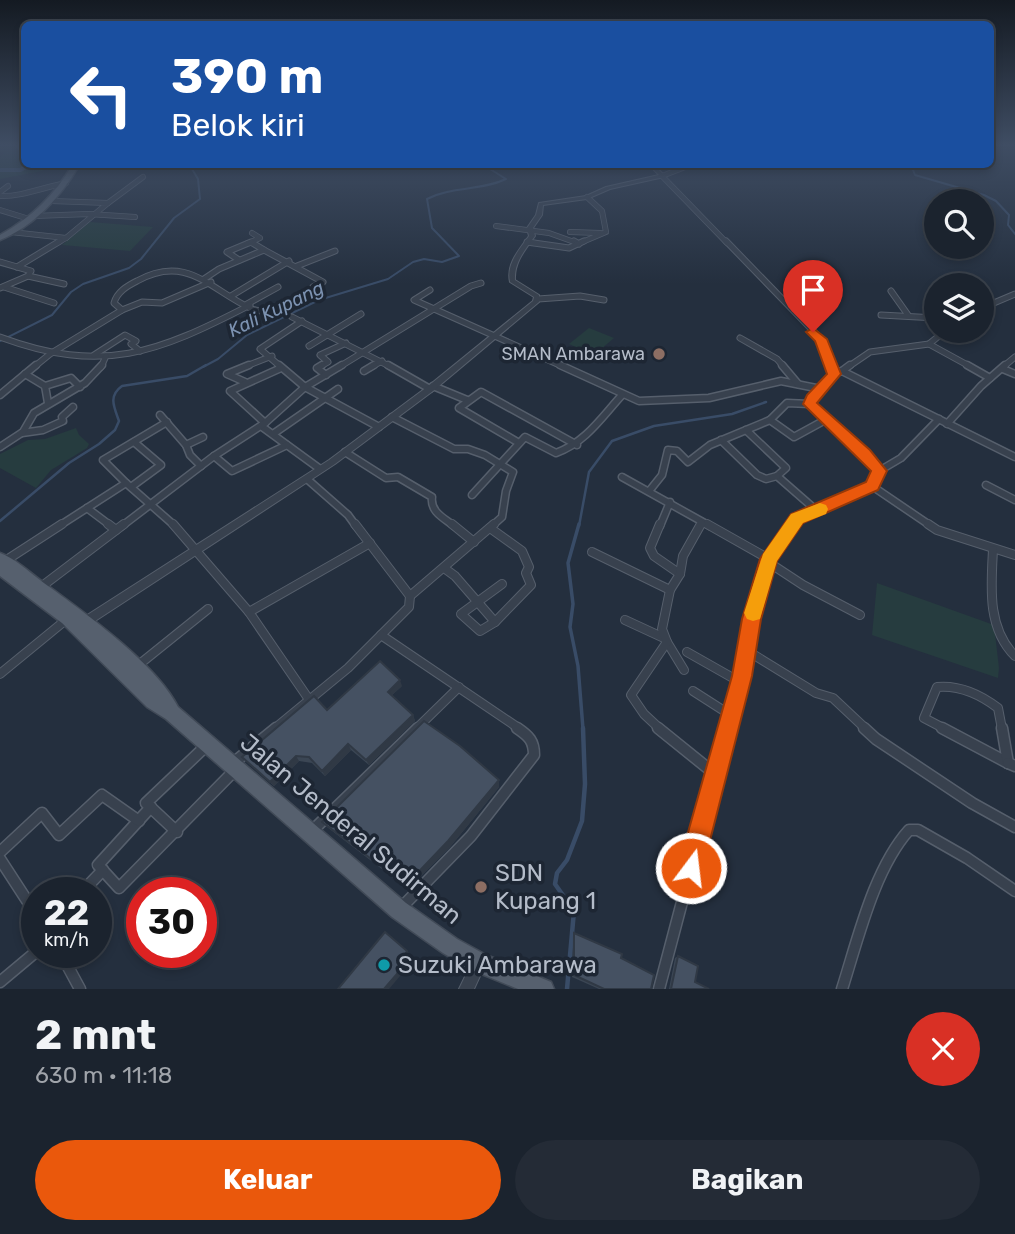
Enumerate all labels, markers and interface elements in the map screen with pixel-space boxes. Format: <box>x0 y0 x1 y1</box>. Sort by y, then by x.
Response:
text: 390 m <box>171 47 323 105</box>
icon: left <box>56 49 147 140</box>
text: Belok kiri <box>171 106 305 144</box>
map controls <box>924 189 994 343</box>
button: search <box>924 189 994 259</box>
pin <box>783 260 843 332</box>
icon: arrive <box>794 271 832 309</box>
button: layers <box>924 273 994 343</box>
water label: Kali Kupang <box>224 276 328 342</box>
place label: SMAN Ambarawa <box>502 343 645 365</box>
marker: SMAN Ambarawa <box>651 346 667 362</box>
street label: Jalan Jenderal Sudirman <box>235 728 467 930</box>
position arrow <box>654 831 728 905</box>
place label: SDN Kupang 1 <box>495 859 596 915</box>
speed limit sign: 30 <box>126 877 217 968</box>
marker: SDN Kupang 1 <box>473 879 489 895</box>
text: 22 <box>44 892 89 934</box>
text: km/h <box>44 929 89 951</box>
place label: Suzuki Ambarawa <box>398 951 597 979</box>
marker: Suzuki Ambarawa <box>376 957 392 973</box>
text: 2 mnt <box>35 1010 156 1060</box>
button: close <box>906 1012 980 1086</box>
text: 630 m · 11:18 <box>35 1061 172 1089</box>
button: Keluar <box>35 1140 501 1220</box>
button: Bagikan <box>515 1140 980 1220</box>

